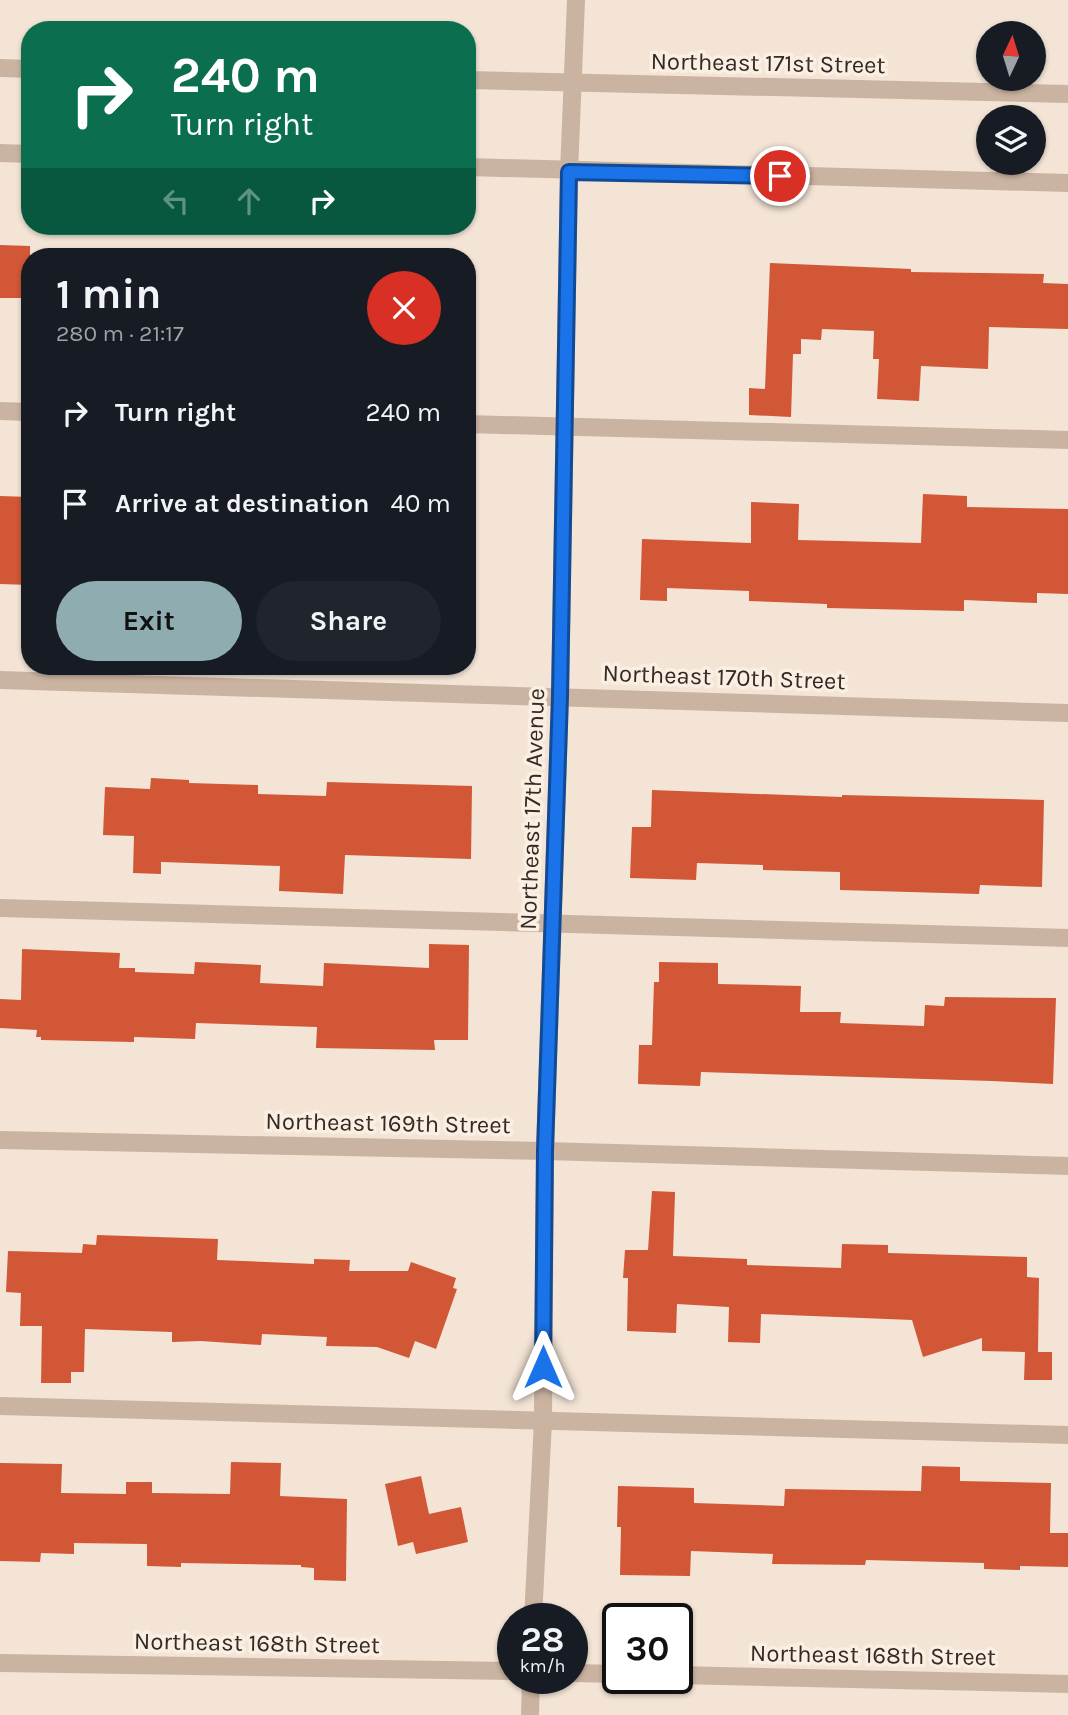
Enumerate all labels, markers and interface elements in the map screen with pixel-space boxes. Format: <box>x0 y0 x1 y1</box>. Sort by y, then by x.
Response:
north arrow <box>976 21 1046 91</box>
map controls <box>976 21 1046 175</box>
text: 240 m <box>171 47 320 104</box>
street label: Northeast 171st Street <box>650 47 886 79</box>
icon: right <box>56 49 147 140</box>
button: layers <box>976 105 1046 175</box>
text: Turn right <box>171 106 313 143</box>
pin <box>750 146 810 206</box>
icon: arrive <box>761 157 799 195</box>
icon: left <box>157 182 195 220</box>
icon: ahead <box>230 182 268 220</box>
icon: right <box>303 182 341 220</box>
text: 1 min <box>56 269 161 319</box>
button: close <box>367 271 441 345</box>
text: 280 m · 21:17 <box>56 320 184 347</box>
icon: right <box>56 394 94 432</box>
text: Turn right <box>115 397 236 428</box>
text: 240 m <box>365 397 441 428</box>
icon: arrive <box>56 485 94 523</box>
text: Arrive at destination <box>115 488 369 519</box>
text: 40 m <box>390 488 451 519</box>
button: Exit <box>56 581 242 661</box>
button: Share <box>256 581 441 661</box>
street label: Northeast 170th Street <box>602 659 846 695</box>
street label: Northeast 17th Avenue <box>514 688 550 930</box>
street label: Northeast 169th Street <box>265 1107 511 1139</box>
position arrow <box>506 1330 580 1404</box>
speed limit sign: 30 <box>602 1603 693 1694</box>
text: 28 <box>521 1619 564 1660</box>
street label: Northeast 168th Street <box>134 1627 380 1659</box>
street label: Northeast 168th Street <box>750 1639 996 1671</box>
text: km/h <box>520 1655 565 1677</box>

